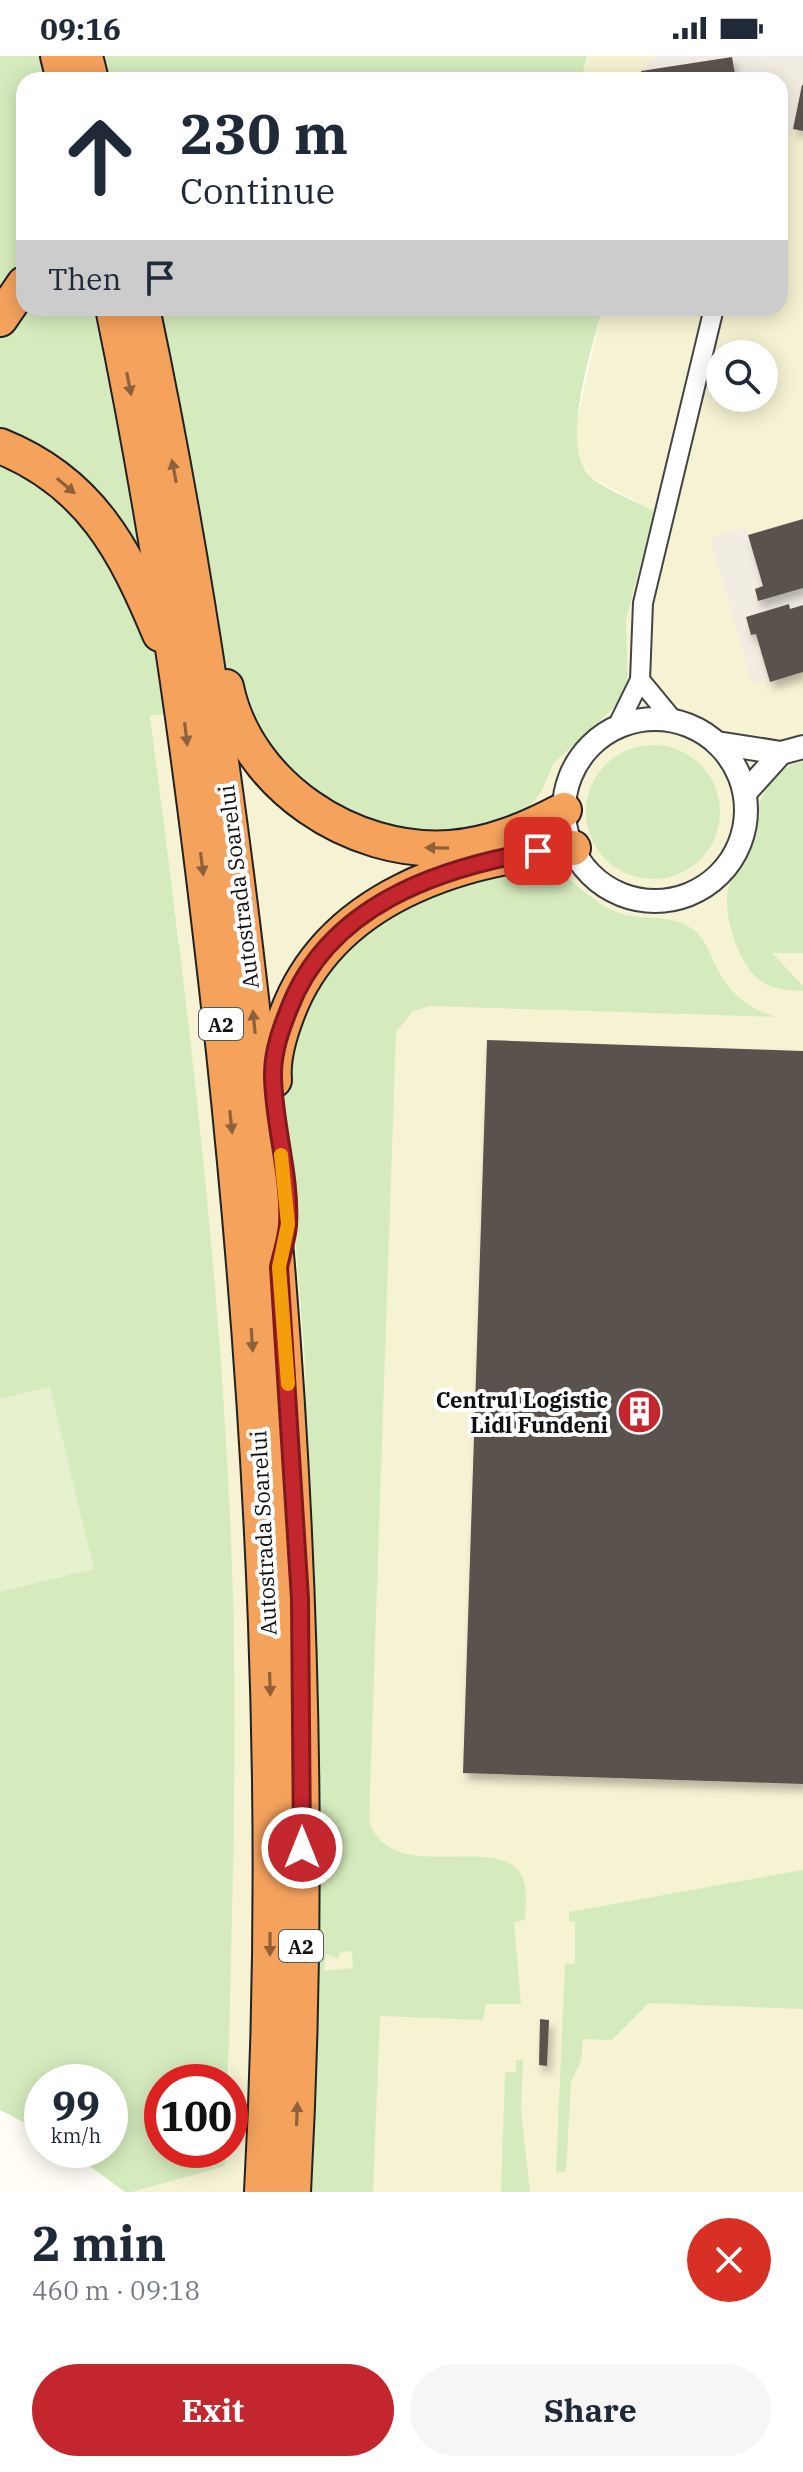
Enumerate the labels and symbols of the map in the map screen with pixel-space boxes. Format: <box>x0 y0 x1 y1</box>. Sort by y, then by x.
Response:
one-way arrow <box>123 372 135 397</box>
one-way arrow <box>168 458 180 483</box>
one-way arrow <box>56 477 76 494</box>
one-way arrow <box>180 722 193 747</box>
street label: Autostrada Soarelui <box>211 783 265 991</box>
pin <box>504 817 572 885</box>
one-way arrow <box>424 841 449 854</box>
one-way arrow <box>196 852 209 877</box>
road number: A2 <box>199 1008 243 1040</box>
one-way arrow <box>247 1009 260 1034</box>
one-way arrow <box>225 1110 238 1135</box>
one-way arrow <box>246 1328 259 1353</box>
place label: Centrul Logistic Lidl Fundeni <box>436 1385 608 1439</box>
building icon: Centrul Logistic Lidl Fundeni <box>615 1388 663 1436</box>
street label: Autostrada Soarelui <box>243 1430 283 1636</box>
one-way arrow <box>263 1672 276 1697</box>
position arrow <box>260 1806 344 1890</box>
road number: A2 <box>279 1930 323 1962</box>
one-way arrow <box>264 1932 276 1957</box>
speed limit sign: 100 <box>144 2064 248 2168</box>
one-way arrow <box>290 2101 303 2126</box>

